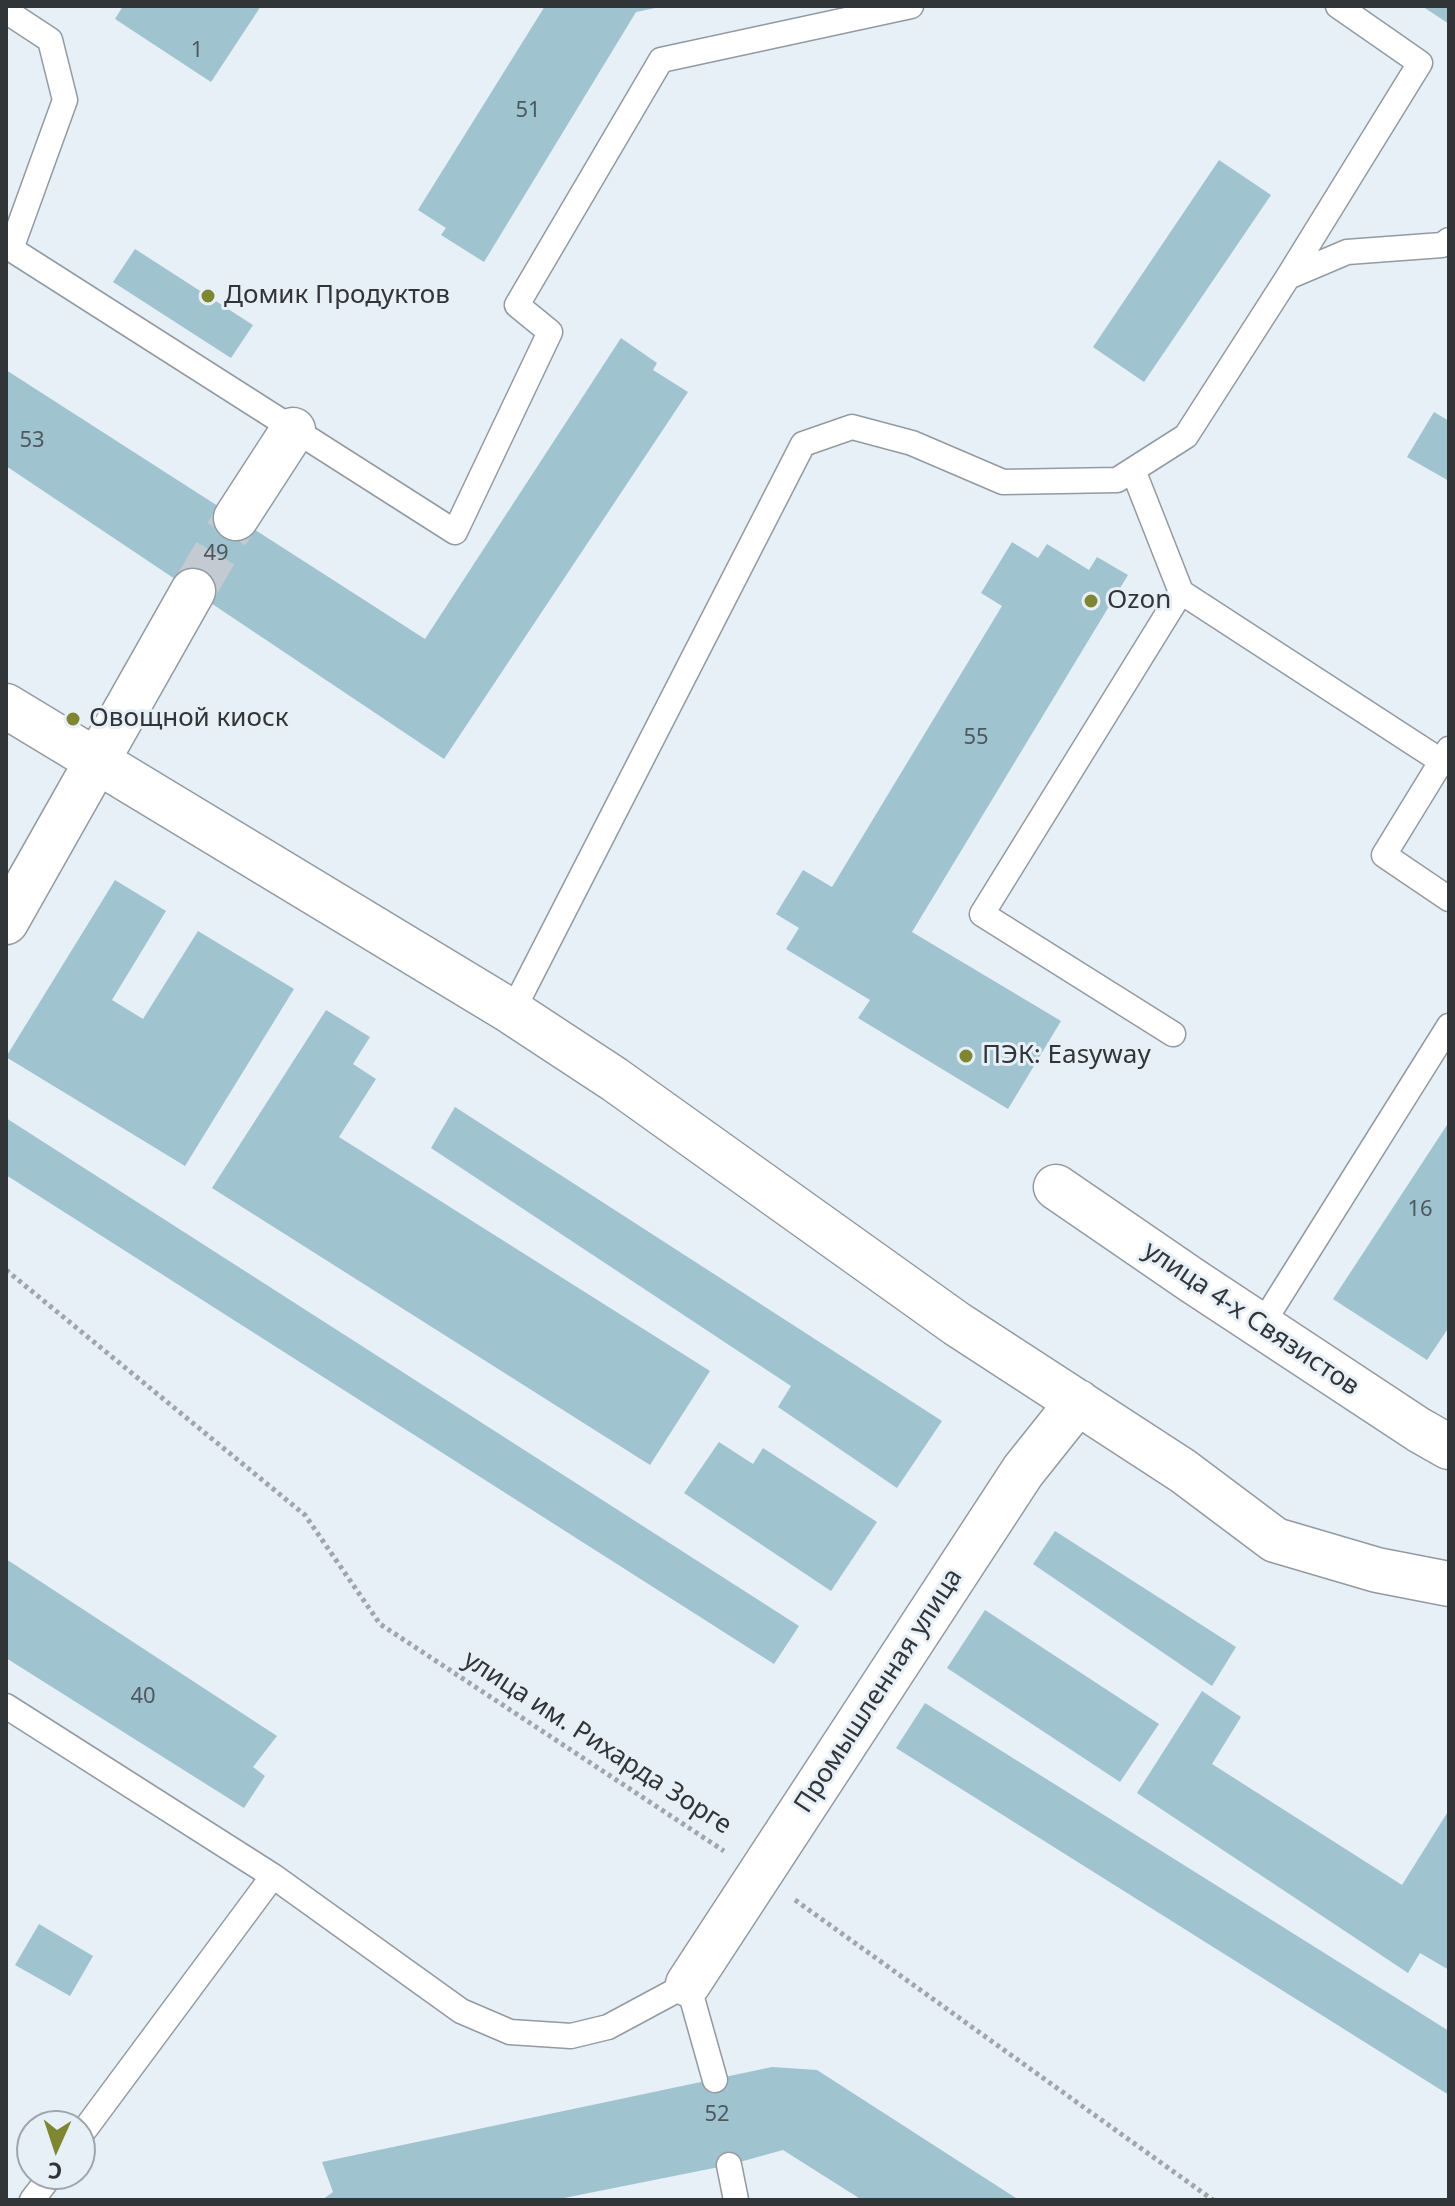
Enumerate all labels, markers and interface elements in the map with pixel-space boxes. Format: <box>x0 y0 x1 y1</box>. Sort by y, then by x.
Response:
house number: 1 <box>191 38 203 64</box>
house number: 51 <box>515 98 541 124</box>
place label: Домик Продуктов <box>224 280 450 312</box>
marker: Домик Продуктов <box>199 287 217 305</box>
house number: 53 <box>19 428 45 454</box>
house number: 49 <box>203 541 229 567</box>
place label: Ozon <box>1107 585 1171 617</box>
marker: Ozon <box>1082 592 1100 610</box>
place label: Овощной киоск <box>89 703 289 735</box>
marker: Овощной киоск <box>64 710 82 728</box>
house number: 55 <box>963 725 989 751</box>
place label: ПЭК: Easyway <box>982 1040 1151 1072</box>
marker: ПЭК: Easyway <box>957 1047 975 1065</box>
house number: 16 <box>1407 1197 1433 1223</box>
street label: улица 4-х Связистов <box>1137 1235 1365 1403</box>
street label: Промышленная улица <box>788 1563 970 1819</box>
street label: улица им. Рихарда Зорге <box>457 1644 737 1842</box>
house number: 40 <box>130 1684 156 1710</box>
house number: 52 <box>704 2102 730 2128</box>
north arrow <box>16 2110 96 2190</box>
text: С <box>47 2157 63 2187</box>

